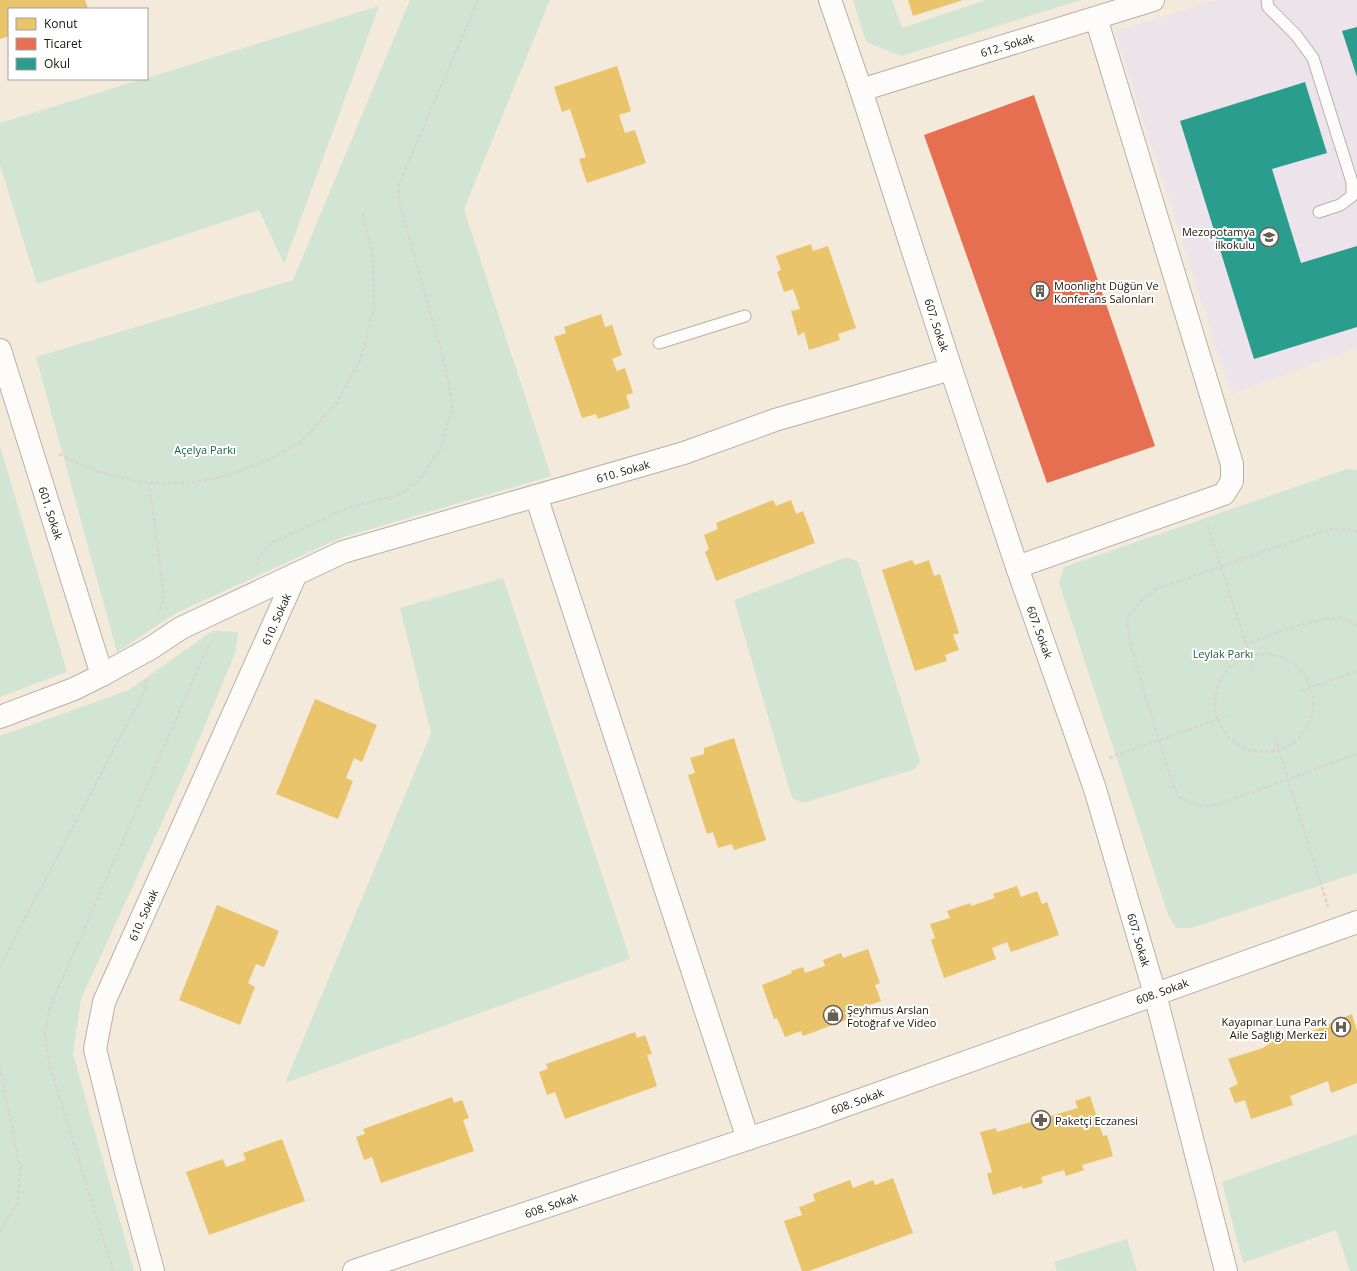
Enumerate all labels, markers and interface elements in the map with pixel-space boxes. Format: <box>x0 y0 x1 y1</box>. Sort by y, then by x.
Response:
legend <box>8 8 148 80</box>
text: Konut <box>44 15 78 32</box>
street label: 612. Sokak <box>979 30 1036 60</box>
text: Ticaret <box>44 35 82 52</box>
text: Okul <box>44 55 70 72</box>
place label: Mezopotamya ilkokulu <box>1182 224 1255 252</box>
school or university icon: Mezopotamya ilkokulu <box>1258 226 1280 248</box>
place label: Moonlight Düğün Ve Konferans Salonları <box>1054 278 1159 306</box>
building icon: Moonlight Düğün Ve Konferans Salonları <box>1029 280 1051 302</box>
street label: 607. Sokak <box>921 297 953 354</box>
park label: Açelya Parkı <box>174 442 236 457</box>
street label: 610. Sokak <box>595 456 652 486</box>
street label: 601. Sokak <box>35 485 67 542</box>
street label: 610. Sokak <box>258 591 294 647</box>
street label: 607. Sokak <box>1024 604 1057 661</box>
park label: Leylak Parkı <box>1193 646 1253 661</box>
street label: 610. Sokak <box>125 887 161 943</box>
street label: 607. Sokak <box>1124 912 1154 969</box>
street label: 608. Sokak <box>1134 974 1191 1007</box>
place label: Şeyhmus Arslan Fotoğraf ve Video <box>847 1002 937 1030</box>
shop icon: Şeyhmus Arslan Fotoğraf ve Video <box>822 1004 844 1026</box>
place label: Kayapınar Luna Park Aile Sağlığı Merkezi <box>1222 1014 1327 1042</box>
hospital icon: Kayapınar Luna Park Aile Sağlığı Merkezi <box>1330 1016 1352 1038</box>
street label: 608. Sokak <box>829 1084 886 1117</box>
pharmacy icon: Paketçi Eczanesi <box>1030 1109 1052 1131</box>
place label: Paketçi Eczanesi <box>1055 1113 1138 1128</box>
street label: 608. Sokak <box>523 1189 580 1221</box>

